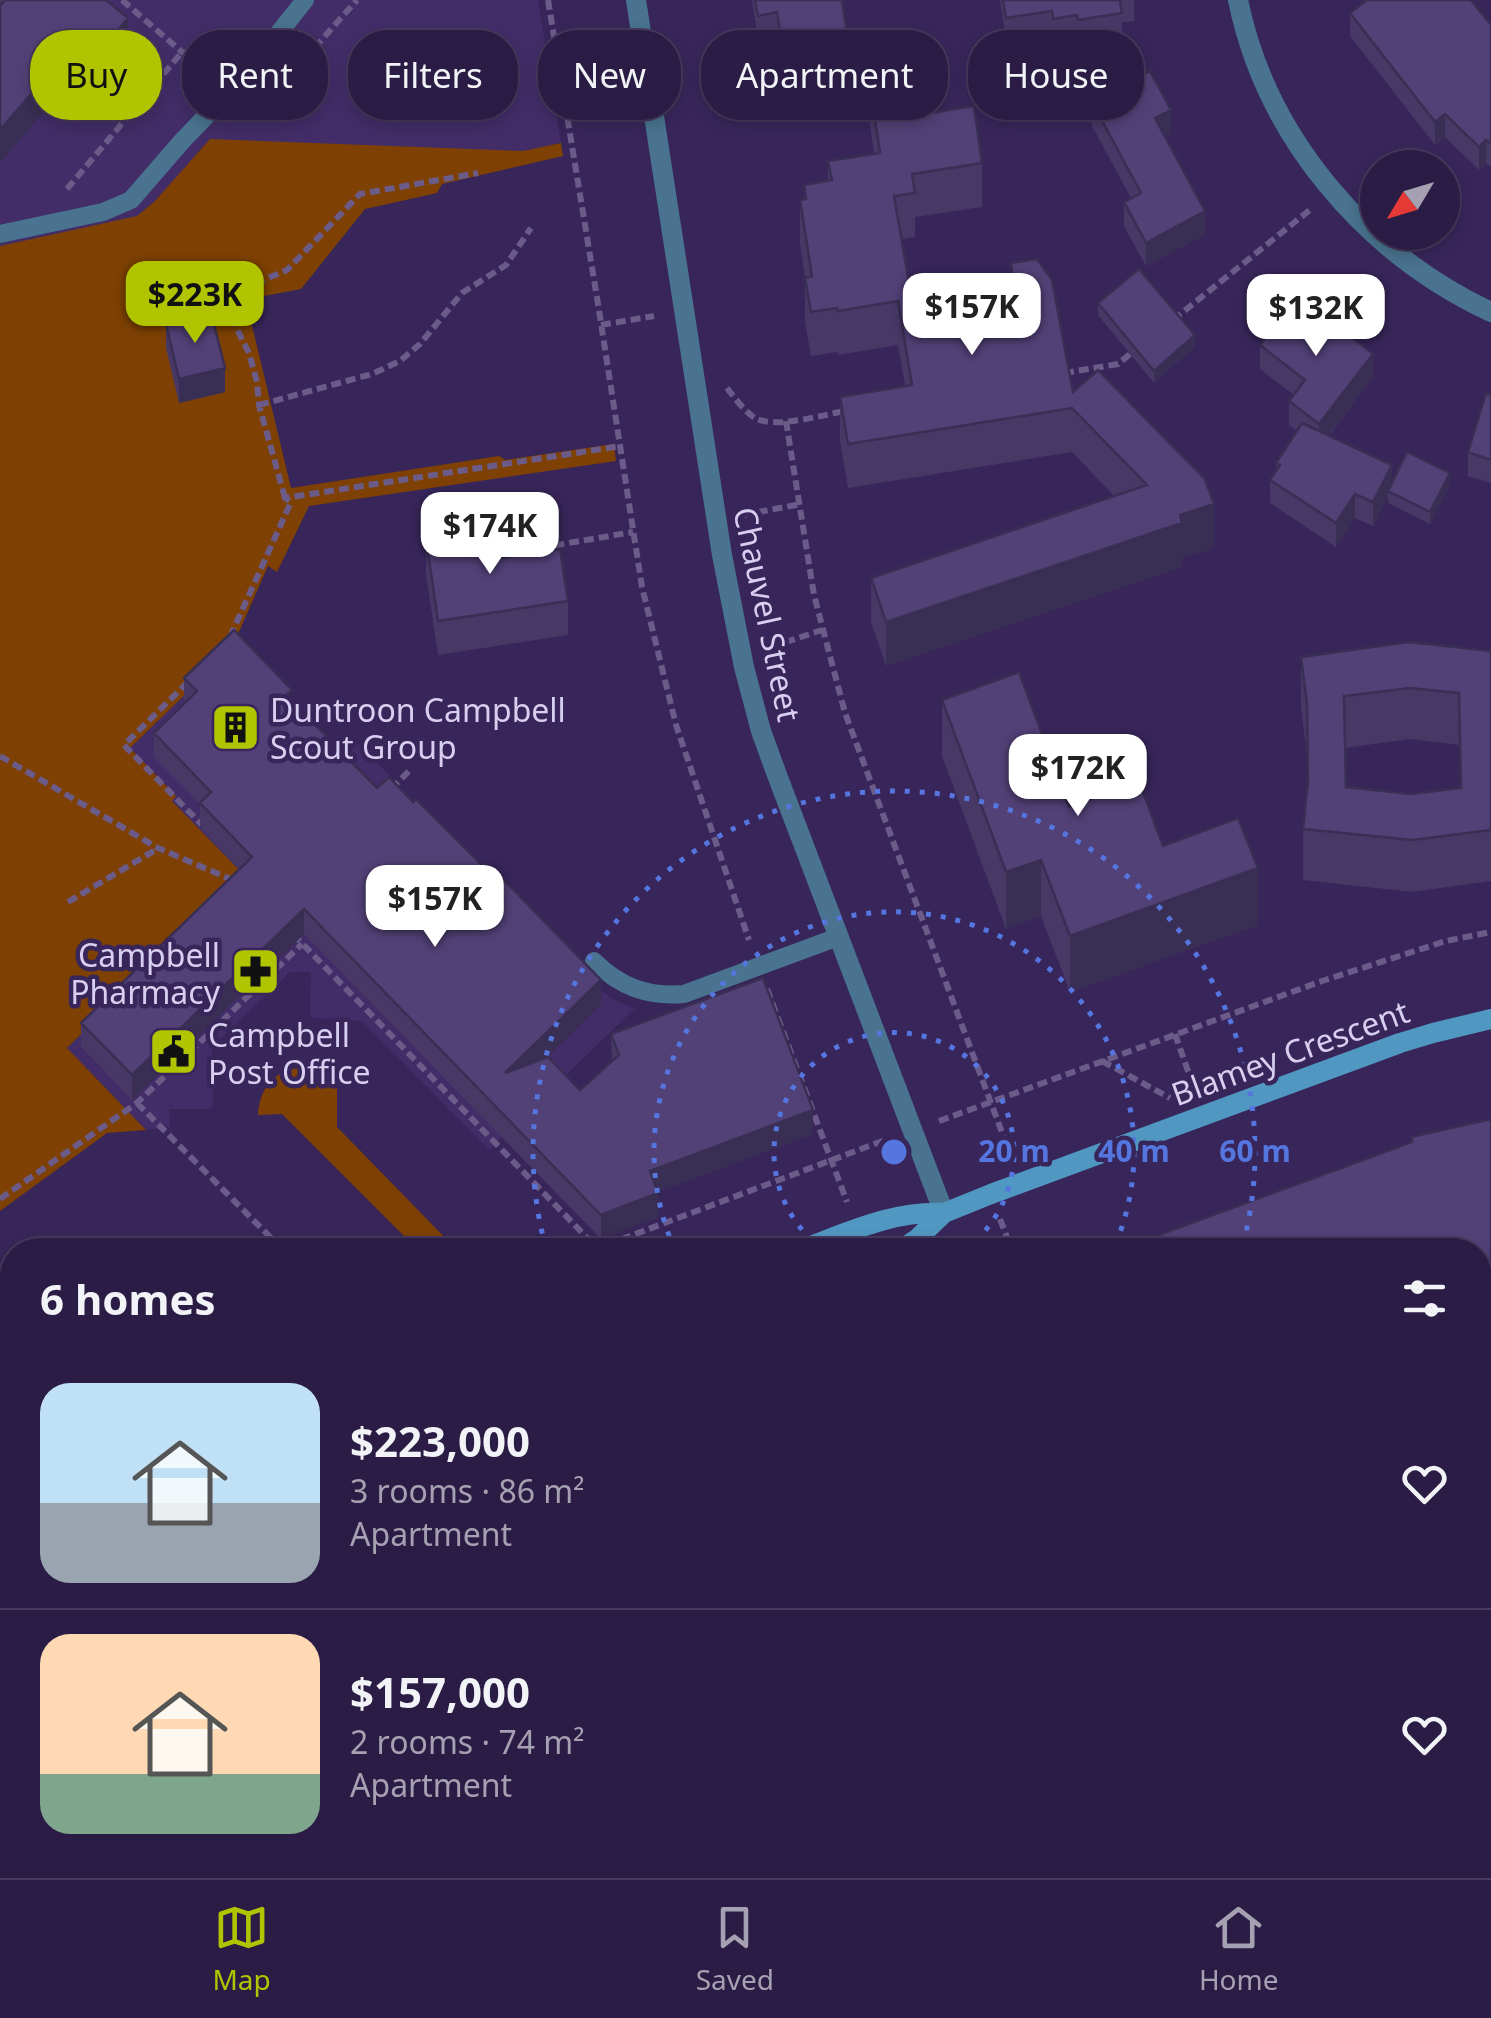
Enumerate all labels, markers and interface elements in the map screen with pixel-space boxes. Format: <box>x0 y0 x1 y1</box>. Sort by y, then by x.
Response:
chip: Buy <box>30 30 162 120</box>
chip: Rent <box>182 30 328 120</box>
chip: Filters <box>348 30 518 120</box>
chip: New <box>538 30 681 120</box>
chip: Apartment <box>701 30 948 120</box>
chip: House <box>968 30 1144 120</box>
north arrow <box>1360 150 1460 250</box>
map controls <box>1360 150 1460 250</box>
pin: $223K <box>125 261 265 346</box>
text: $223K <box>148 272 242 315</box>
pin: $157K <box>902 273 1042 358</box>
pin: $132K <box>1246 274 1386 359</box>
text: $157K <box>925 284 1019 327</box>
text: $132K <box>1269 285 1363 328</box>
pin: $174K <box>420 492 560 577</box>
text: $174K <box>443 503 537 546</box>
street label: Chauvel Street <box>724 503 812 725</box>
place label: Duntroon Campbell Scout Group <box>270 688 566 768</box>
building icon: Duntroon Campbell Scout Group <box>209 701 261 753</box>
pin: $172K <box>1008 734 1148 819</box>
text: $172K <box>1031 745 1125 788</box>
pin: $157K <box>365 865 505 950</box>
text: $157K <box>388 876 482 919</box>
place label: Campbell Pharmacy <box>70 933 221 1013</box>
pharmacy icon: Campbell Pharmacy <box>229 946 281 998</box>
street label: Blamey Crescent <box>1165 989 1415 1115</box>
place label: Campbell Post Office <box>208 1013 371 1093</box>
public building icon: Campbell Post Office <box>147 1026 199 1078</box>
text: 20 m <box>978 1130 1050 1171</box>
text: 40 m <box>1098 1130 1170 1171</box>
text: 60 m <box>1219 1130 1291 1171</box>
centre of rings <box>876 1134 912 1170</box>
text: 6 homes <box>40 1270 216 1327</box>
icon: filters <box>1397 1271 1452 1326</box>
text: $223,000 <box>350 1412 530 1469</box>
icon: home <box>120 1423 240 1543</box>
icon: heart <box>1397 1456 1452 1511</box>
text: 3 rooms · 86 m² <box>350 1469 584 1512</box>
text: Apartment <box>350 1512 512 1555</box>
text: $157,000 <box>350 1663 530 1720</box>
icon: home <box>120 1674 240 1794</box>
icon: heart <box>1397 1707 1452 1762</box>
text: 2 rooms · 74 m² <box>350 1720 584 1763</box>
text: Apartment <box>350 1763 512 1806</box>
tab: Map <box>212 1900 271 1998</box>
tab: Saved <box>696 1900 774 1998</box>
tab: Home <box>1199 1900 1279 1998</box>

